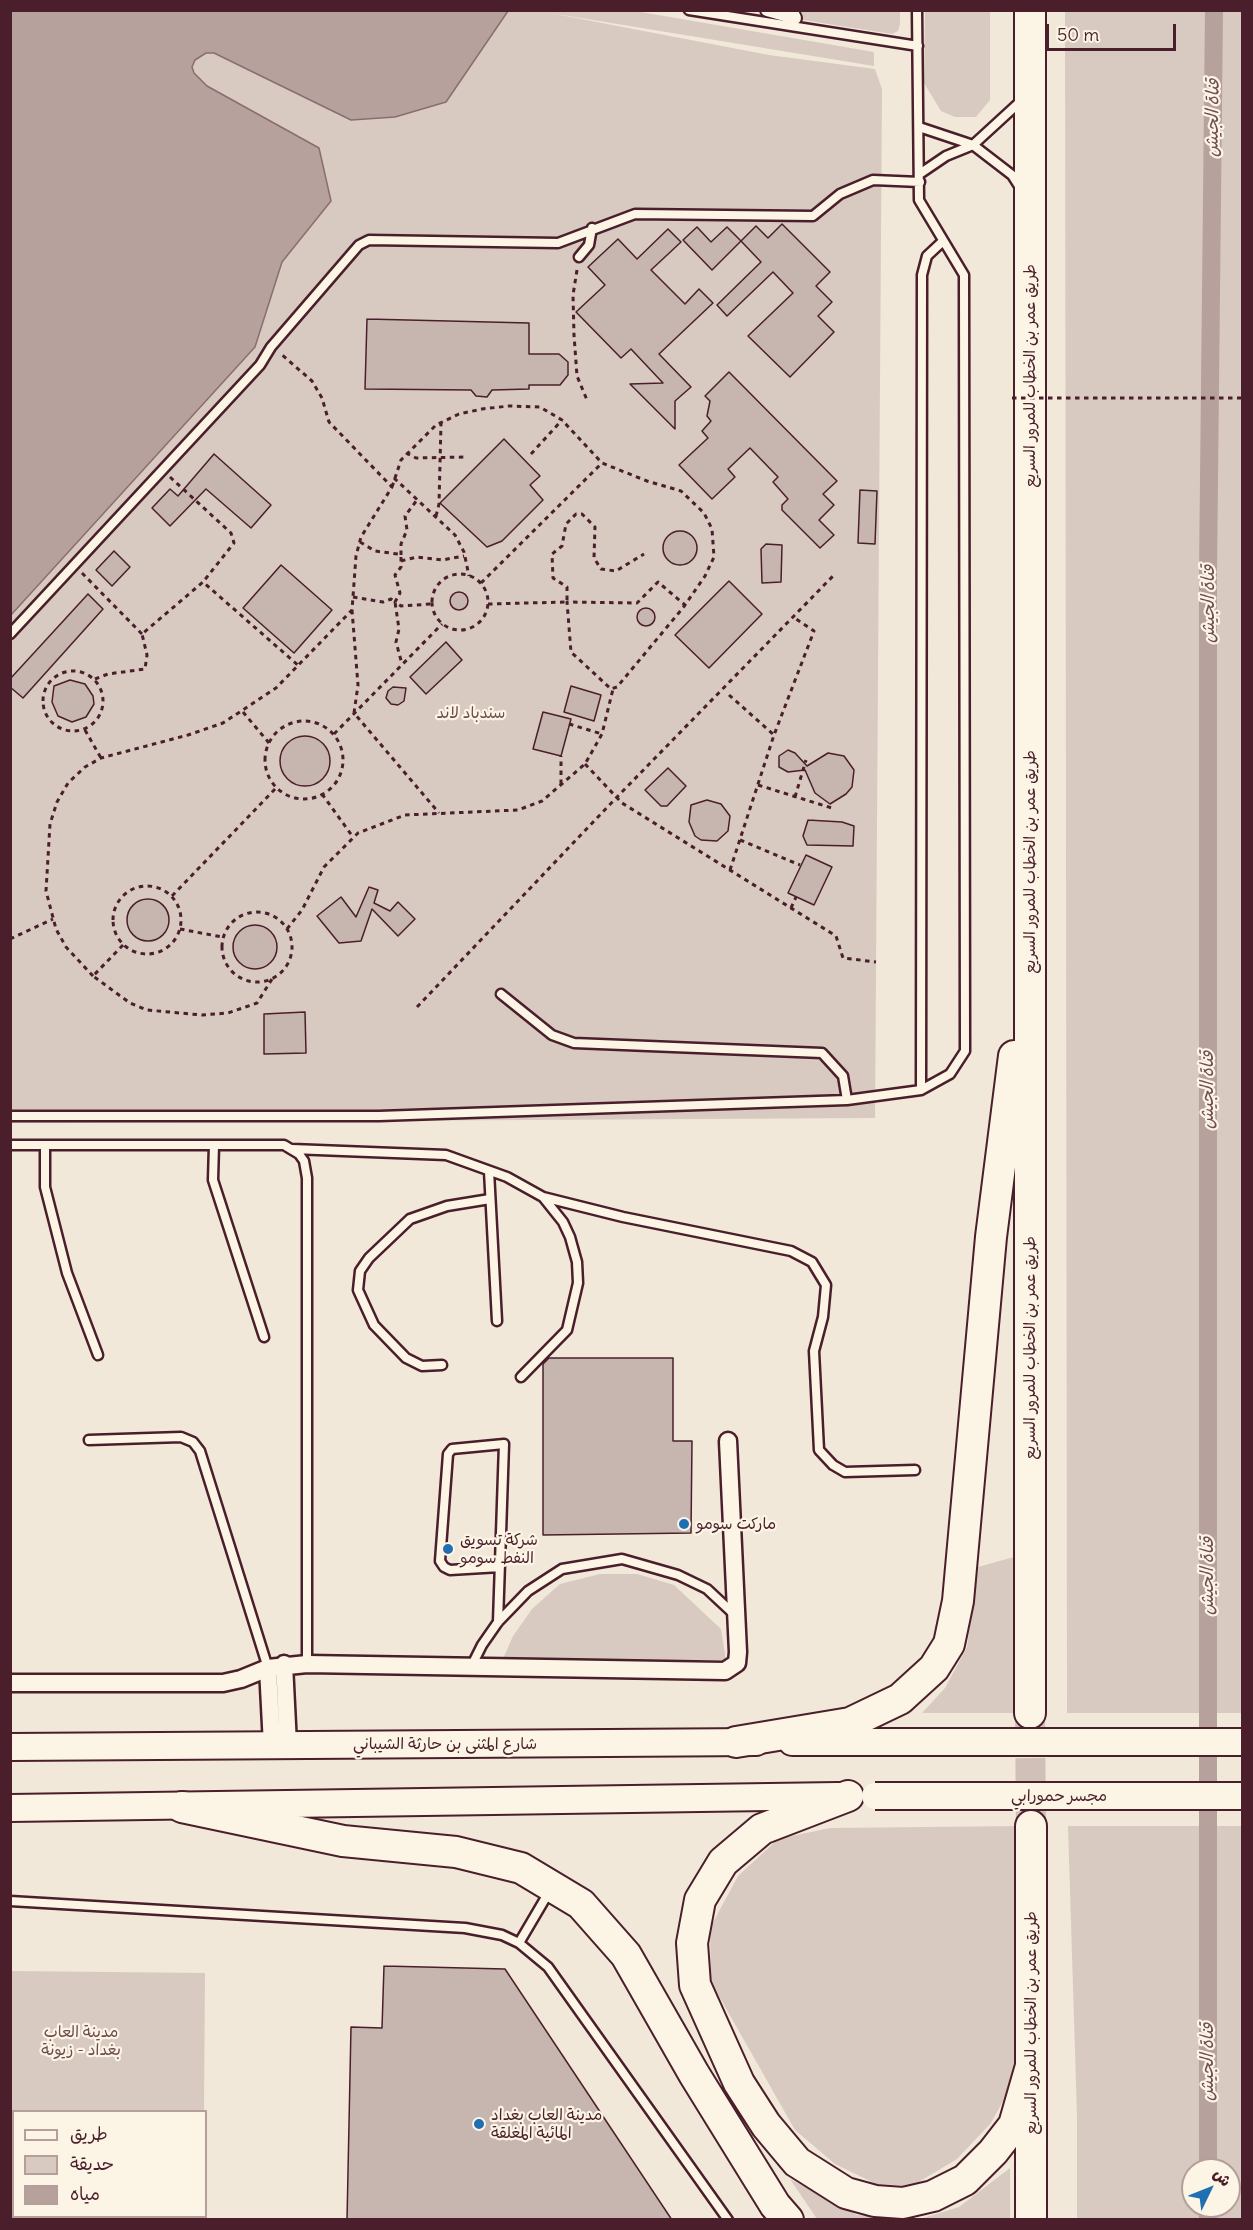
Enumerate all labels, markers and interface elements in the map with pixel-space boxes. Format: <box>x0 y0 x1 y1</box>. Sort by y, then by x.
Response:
scale bar <box>1049 12 1180 50</box>
text: 50 m <box>1057 23 1099 46</box>
water label: قناة الجيش <box>1202 79 1224 157</box>
street label: طريق عمر بن الخطاب للمرور السريع <box>1020 264 1040 488</box>
water label: قناة الجيش <box>1198 565 1220 643</box>
park label: سندباد لاند <box>437 703 505 723</box>
street label: طريق عمر بن الخطاب للمرور السريع <box>1020 750 1040 974</box>
water label: قناة الجيش <box>1197 1051 1219 1129</box>
street label: طريق عمر بن الخطاب للمرور السريع <box>1020 1236 1040 1460</box>
place label: ماركت سومو <box>696 1514 776 1534</box>
marker: ماركت سومو <box>677 1517 691 1531</box>
place label: شركة تسويق النفط سومو <box>460 1530 538 1568</box>
water label: قناة الجيش <box>1197 1537 1219 1615</box>
marker: شركة تسويق النفط سومو <box>441 1542 455 1556</box>
street label: شارع المثنى بن حارثة الشيباني <box>353 1734 537 1754</box>
street label: مجسر حمورابي <box>1011 1786 1107 1806</box>
street label: طريق عمر بن الخطاب للمرور السريع <box>1021 1911 1041 2135</box>
park label: مدينة العاب بغداد - زيونة <box>41 2022 121 2060</box>
water label: قناة الجيش <box>1197 2023 1219 2101</box>
place label: مدينة العاب بغداد المائية المغلقة <box>491 2105 602 2143</box>
legend <box>12 2110 207 2218</box>
marker: مدينة العاب بغداد المائية المغلقة <box>472 2117 486 2131</box>
text: طريق <box>70 2122 108 2145</box>
text: حديقة <box>70 2152 114 2175</box>
north arrow <box>1181 2158 1241 2218</box>
text: ش <box>1209 2164 1236 2190</box>
text: مياه <box>70 2182 100 2205</box>

